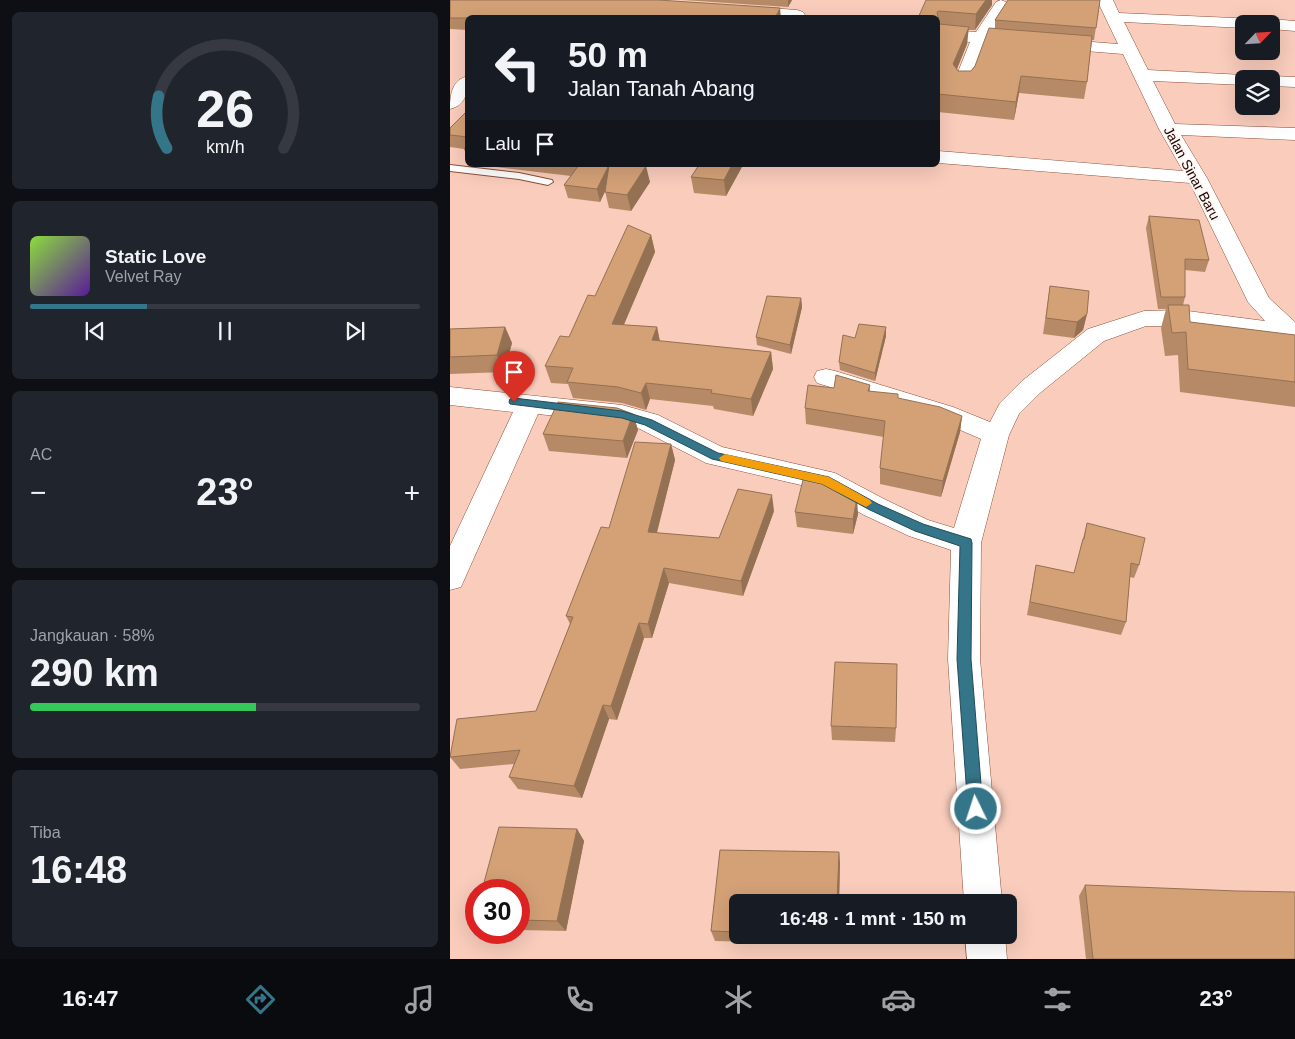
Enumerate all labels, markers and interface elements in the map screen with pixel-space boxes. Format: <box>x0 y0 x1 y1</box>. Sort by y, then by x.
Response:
north arrow <box>1235 15 1280 60</box>
map controls <box>1235 15 1280 115</box>
icon: left <box>485 35 550 100</box>
text: 50 m <box>568 35 648 74</box>
button: layers <box>1235 70 1280 115</box>
text: Jalan Tanah Abang <box>568 76 755 101</box>
text: 26 <box>196 80 254 138</box>
street label: Jalan Sinar Baru <box>1161 124 1223 222</box>
icon: arrive <box>531 130 559 158</box>
text: Lalu <box>485 133 521 154</box>
text: km/h <box>206 137 244 157</box>
text: Static Love <box>105 246 206 267</box>
text: Velvet Ray <box>105 268 181 285</box>
icon: previous <box>81 317 109 345</box>
icon: pause <box>211 317 239 345</box>
icon: next <box>341 317 369 345</box>
pin <box>493 351 535 402</box>
icon: arrive <box>500 358 528 386</box>
text: AC <box>30 446 52 463</box>
text: 23° <box>196 471 254 513</box>
text: − <box>30 477 46 508</box>
text: + <box>404 477 420 508</box>
text: Jangkauan · 58% <box>30 627 155 644</box>
text: 290 km <box>30 652 159 694</box>
position arrow <box>949 782 1001 834</box>
text: Tiba <box>30 824 61 841</box>
text: 16:48 <box>30 849 127 891</box>
speed limit sign: 30 <box>465 879 530 944</box>
text: 16:48 · 1 mnt · 150 m <box>780 908 966 929</box>
icon: directions <box>243 982 278 1017</box>
icon: music <box>402 982 437 1017</box>
icon: phone <box>562 982 597 1017</box>
icon: climate <box>721 982 756 1017</box>
icon: car <box>881 982 916 1017</box>
icon: filters <box>1040 982 1075 1017</box>
text: 16:47 <box>62 986 118 1011</box>
text: 23° <box>1199 986 1233 1011</box>

